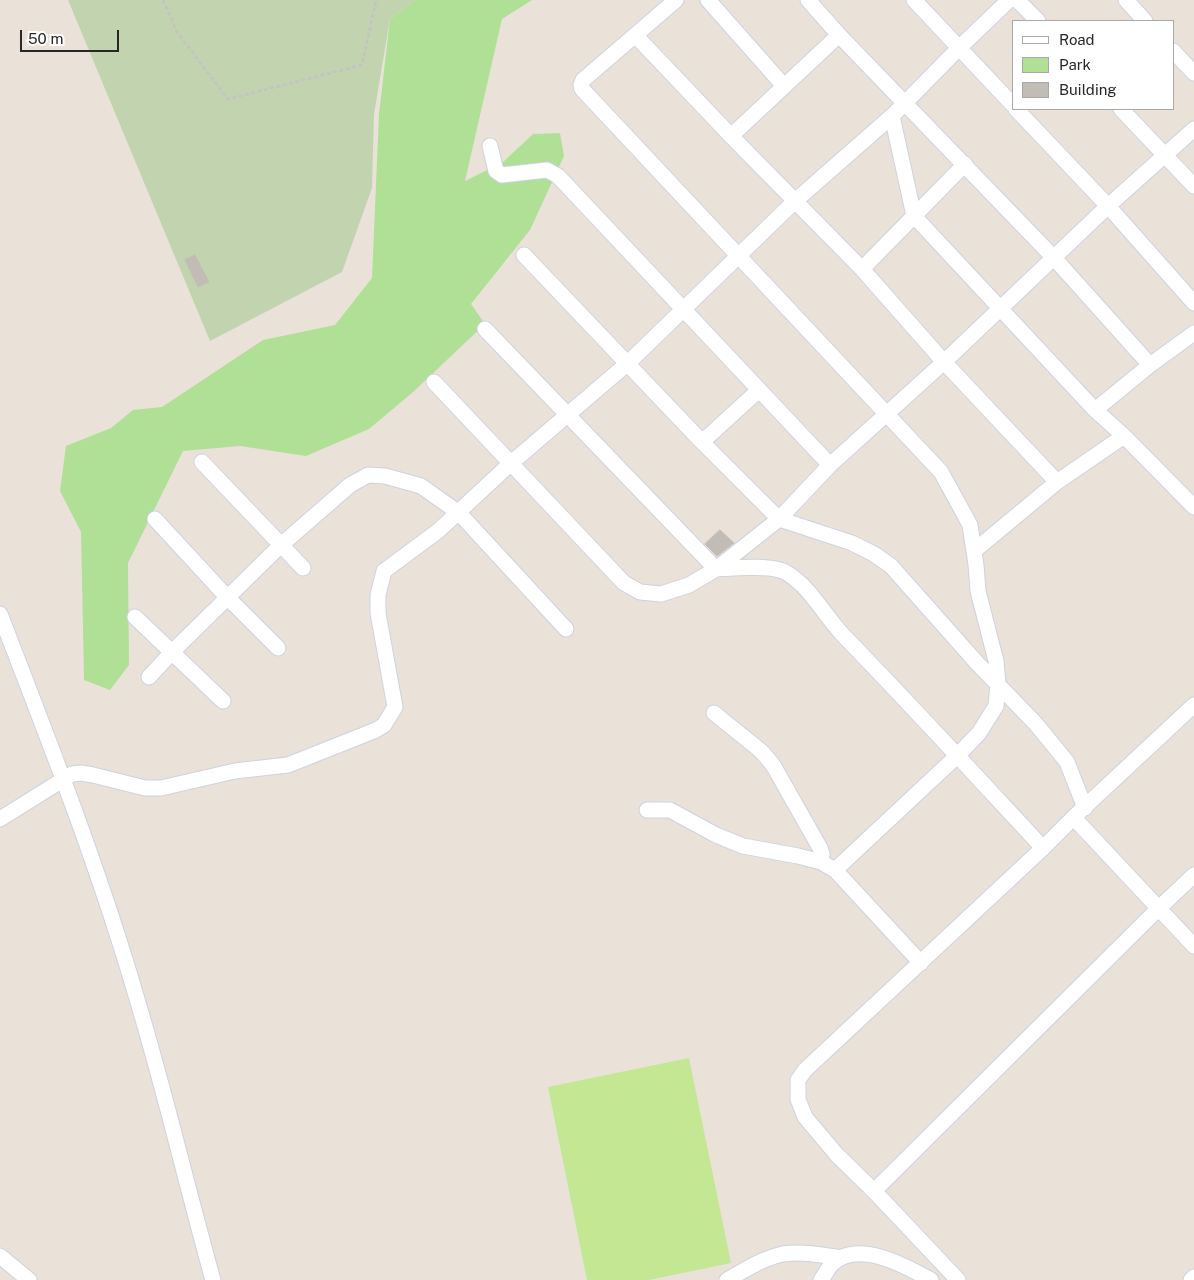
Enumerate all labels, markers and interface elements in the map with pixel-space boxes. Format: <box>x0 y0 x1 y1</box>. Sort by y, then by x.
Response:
scale bar <box>22 20 121 52</box>
legend <box>1012 20 1174 110</box>
text: 50 m <box>28 30 63 47</box>
text: Road <box>1059 31 1095 48</box>
text: Park <box>1059 56 1091 73</box>
text: Building <box>1059 81 1117 98</box>

